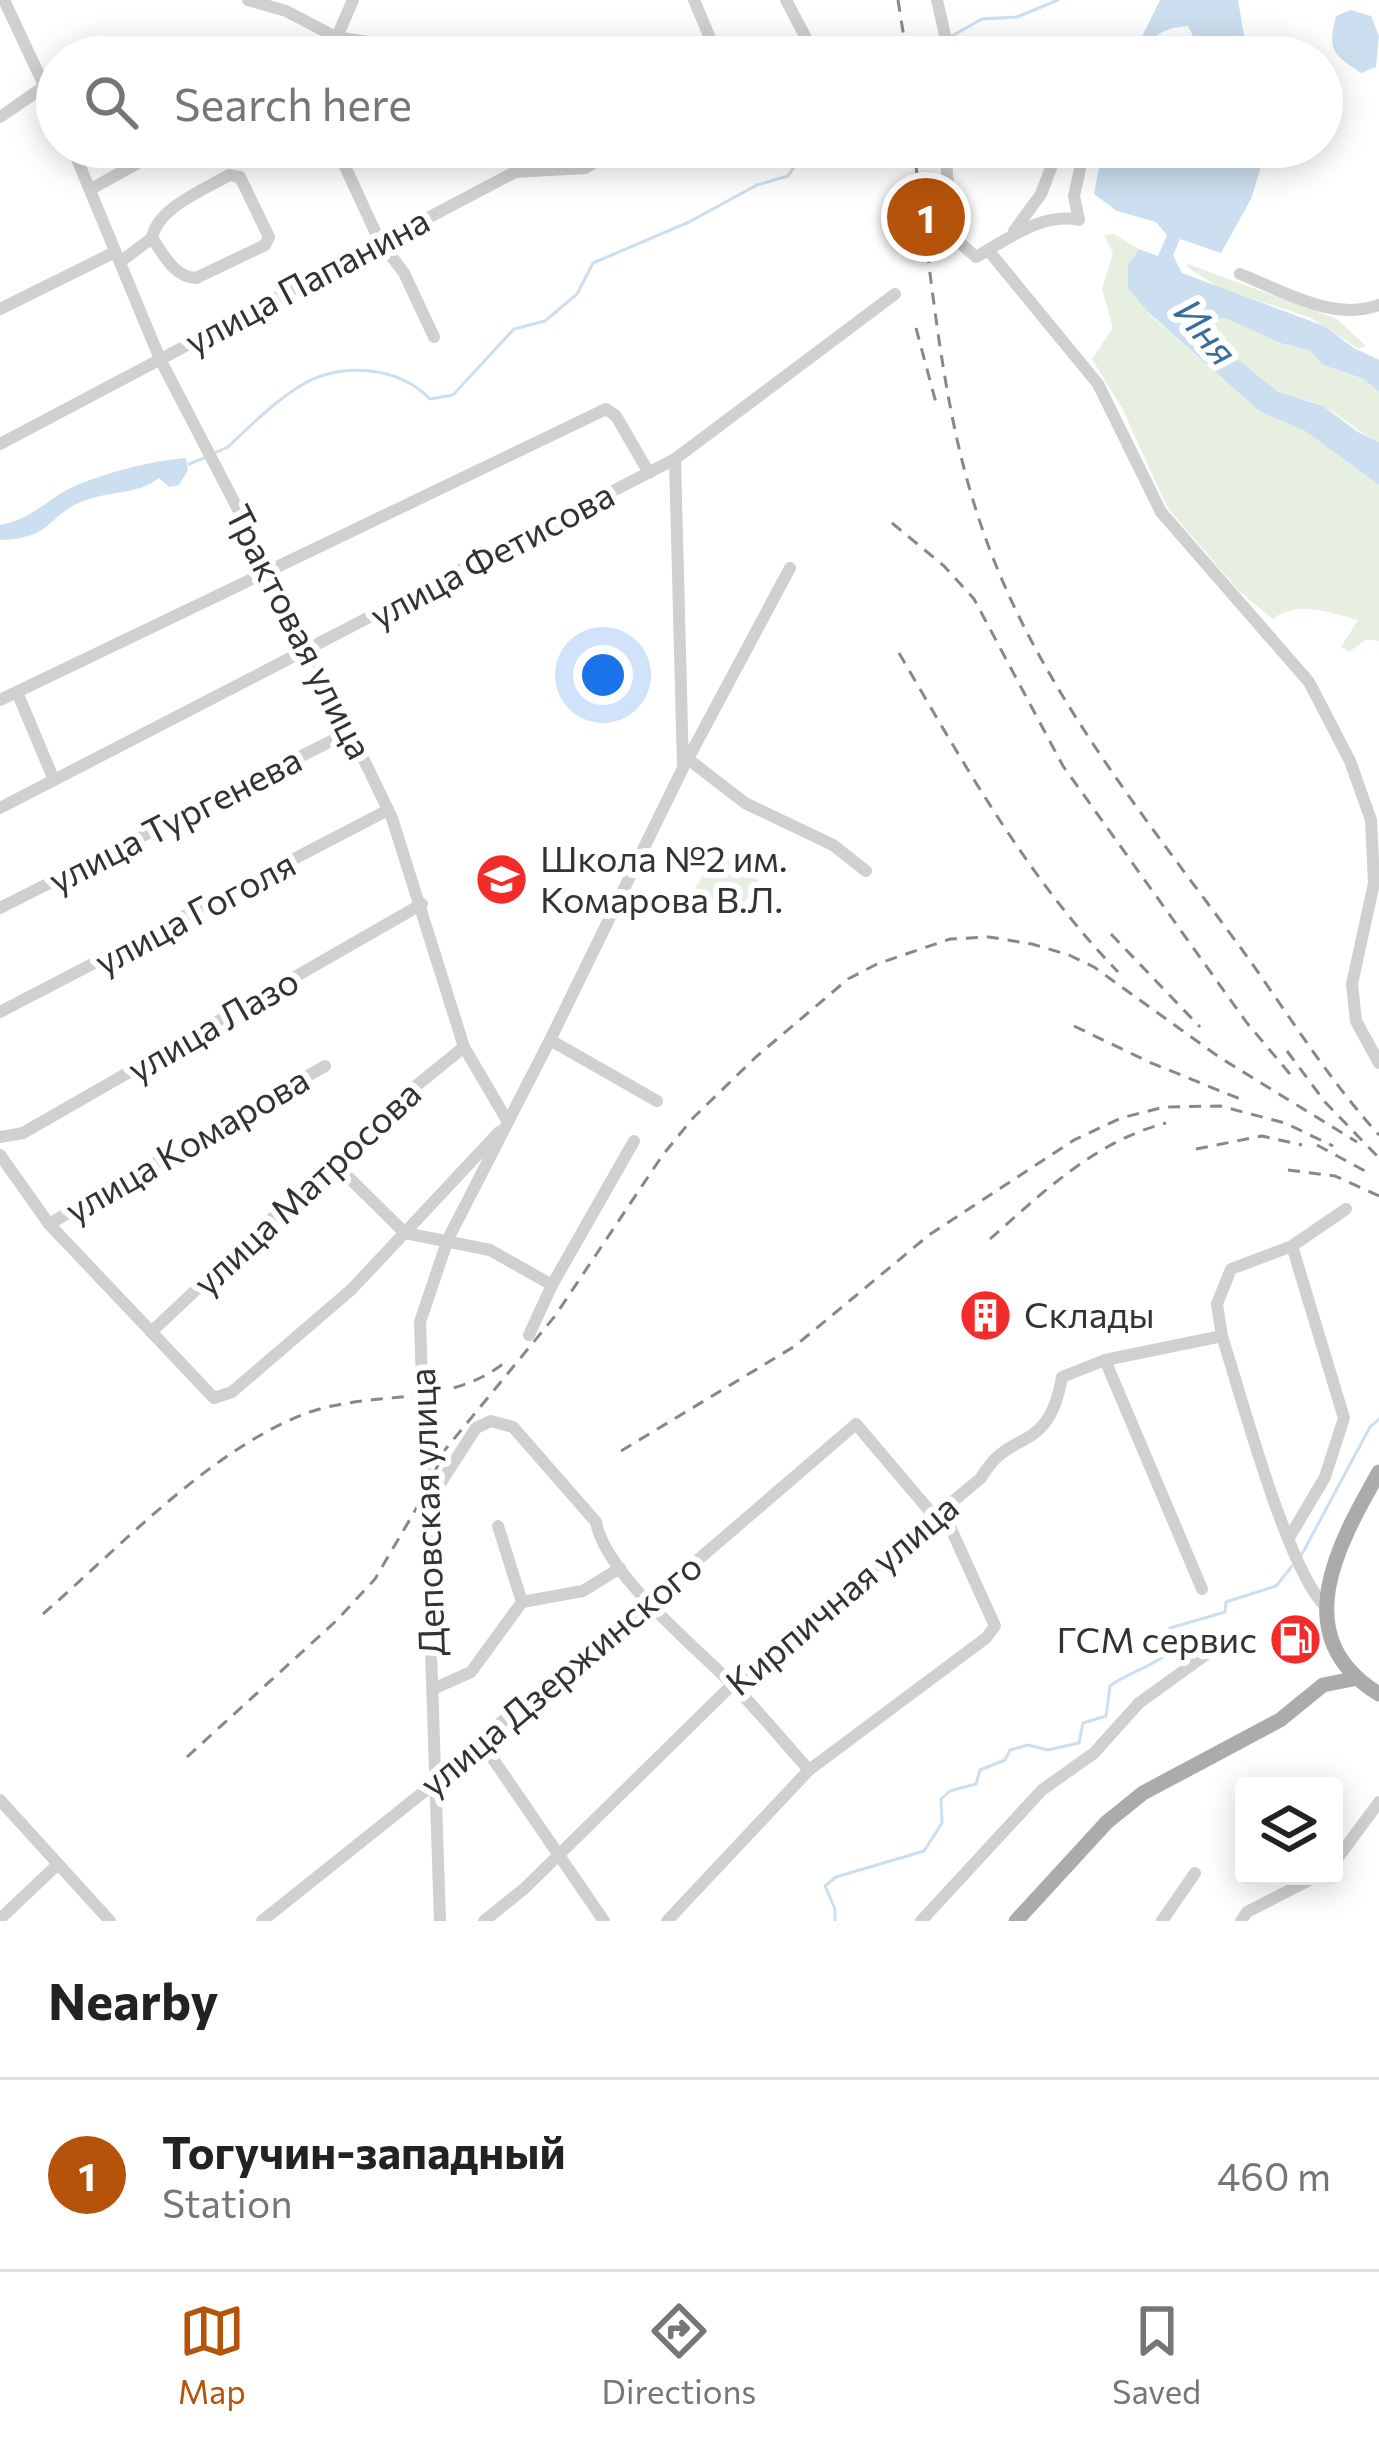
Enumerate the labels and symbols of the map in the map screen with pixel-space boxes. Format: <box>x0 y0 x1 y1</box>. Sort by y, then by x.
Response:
pin: 1 <box>887 172 965 262</box>
street label: улица Папанина <box>176 196 436 362</box>
water label: Иня <box>1166 288 1249 374</box>
street label: улица Фетисова <box>362 470 620 636</box>
street label: Трактовая улица <box>218 497 384 766</box>
your location <box>573 645 633 705</box>
street label: улица Тургенева <box>40 736 308 901</box>
place label: Школа №2 им. Комарова В.Л. <box>540 835 787 920</box>
street label: улица Гоголя <box>86 840 302 983</box>
school or university icon: Школа №2 им. Комарова В.Л. <box>473 852 529 908</box>
street label: улица Лазо <box>119 957 305 1090</box>
street label: улица Комарова <box>56 1056 316 1231</box>
street label: улица Матросова <box>183 1070 428 1303</box>
building icon: Склады <box>957 1287 1013 1343</box>
place label: Склады <box>1024 1291 1155 1335</box>
street label: Деповская улица <box>398 1367 452 1657</box>
street label: Кирпичная улица <box>716 1484 966 1703</box>
street label: улица Дзержинского <box>410 1543 710 1804</box>
fuel station icon: ГСМ сервис <box>1268 1612 1324 1668</box>
place label: ГСМ сервис <box>1056 1616 1257 1660</box>

